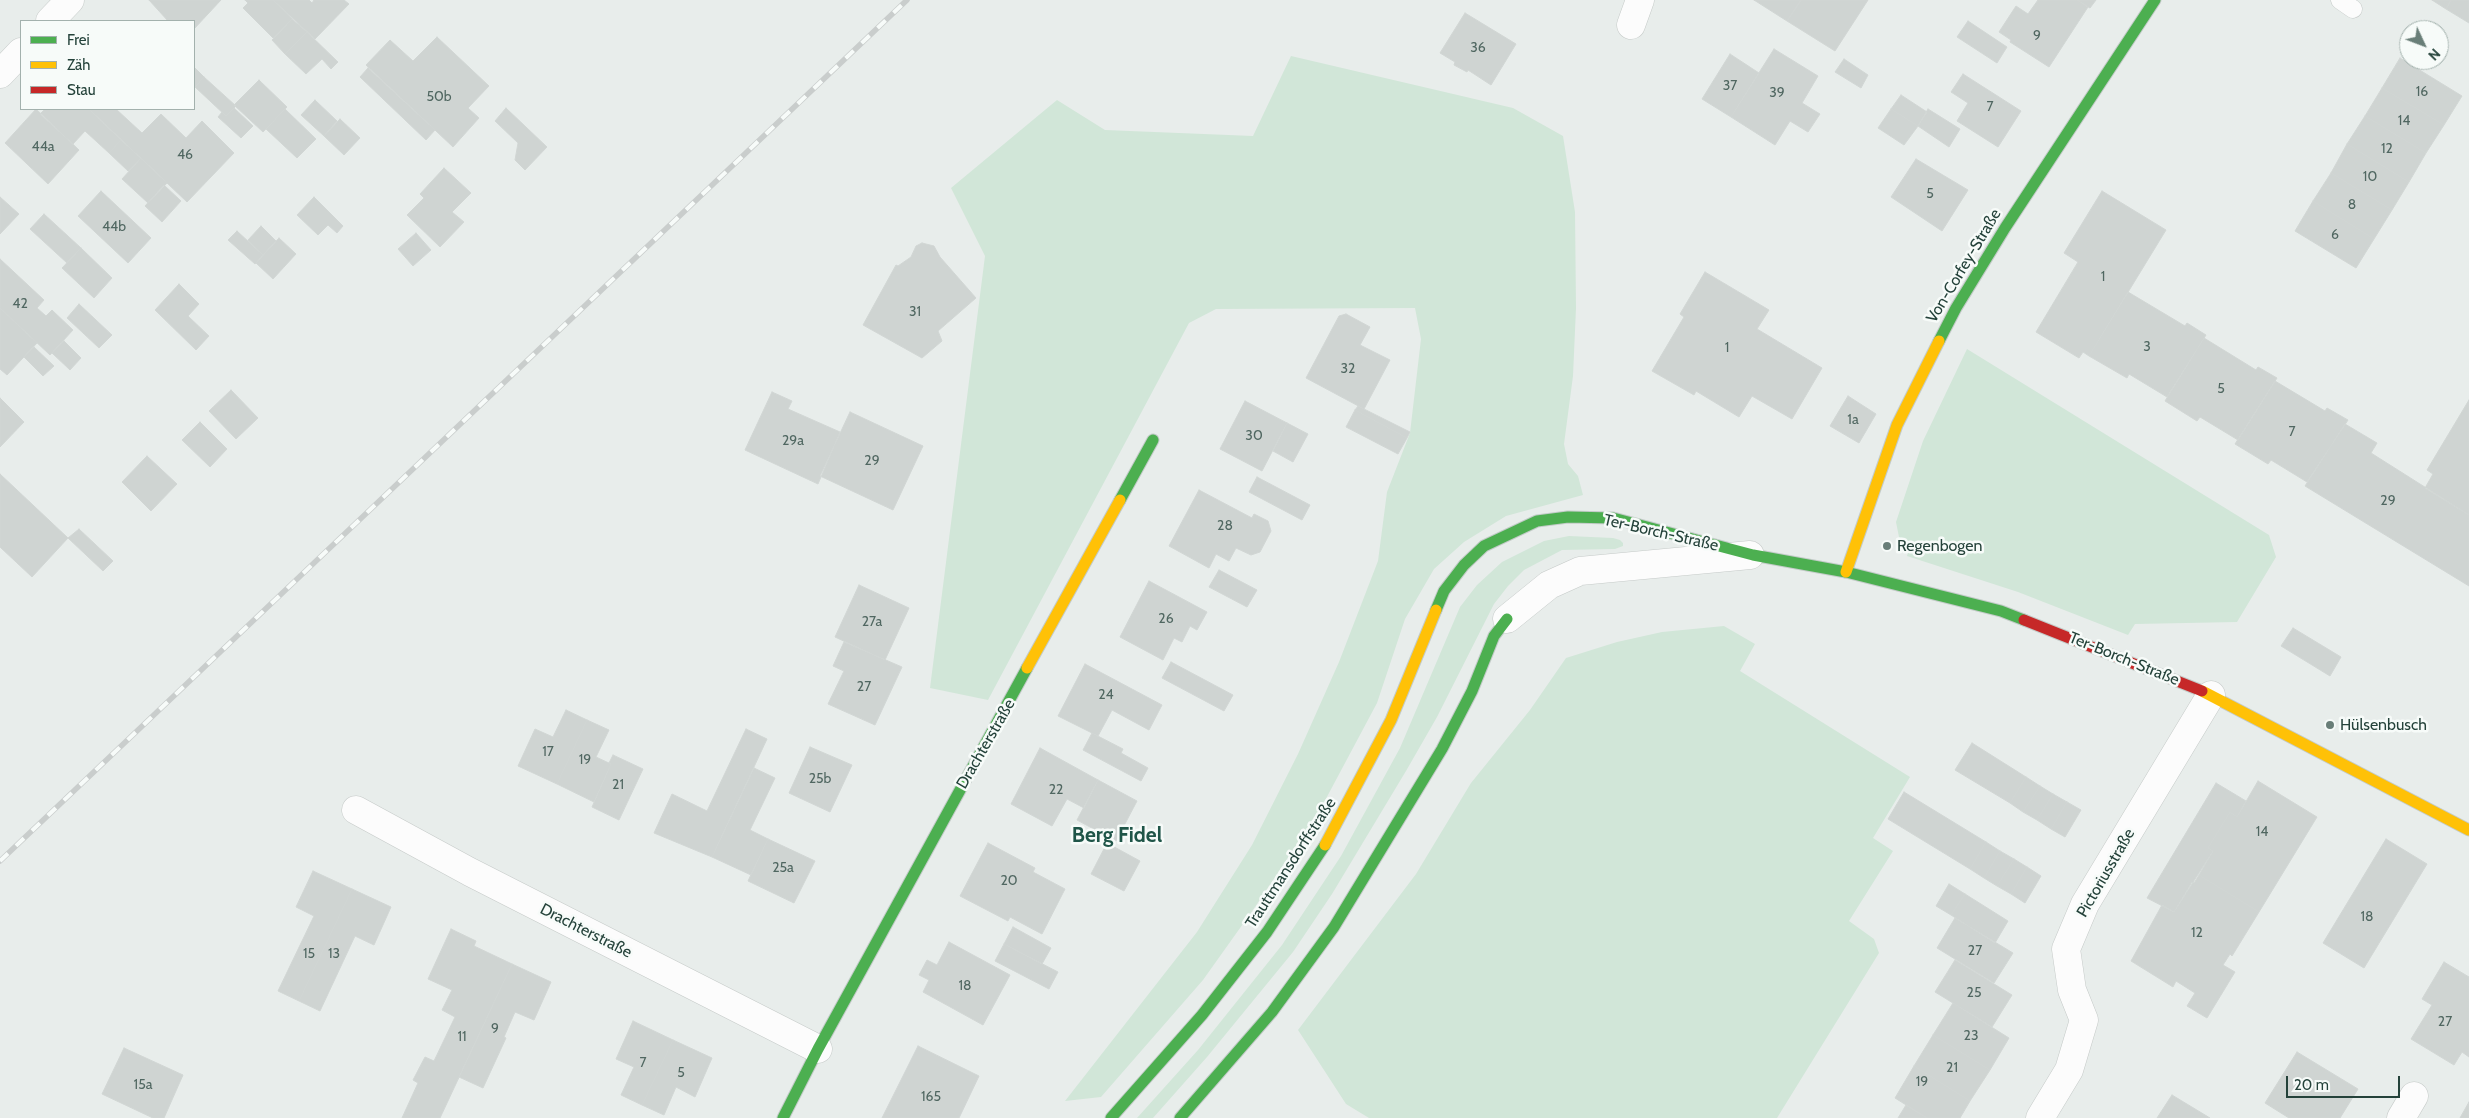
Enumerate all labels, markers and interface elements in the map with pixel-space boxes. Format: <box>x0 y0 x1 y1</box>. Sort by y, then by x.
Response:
legend <box>20 20 195 110</box>
north arrow <box>2399 20 2449 70</box>
house number: 9 <box>2033 28 2041 44</box>
text: Frei <box>67 31 90 49</box>
house number: 36 <box>1470 40 1486 56</box>
text: N <box>2424 45 2444 64</box>
text: Zäh <box>67 56 90 74</box>
house number: 37 <box>1723 78 1737 94</box>
text: Stau <box>67 81 96 99</box>
house number: 16 <box>2416 84 2428 100</box>
house number: 39 <box>1769 85 1785 101</box>
house number: 50b <box>426 89 452 105</box>
house number: 7 <box>1986 99 1994 115</box>
house number: 14 <box>2398 113 2410 129</box>
house number: 44a <box>32 139 54 155</box>
house number: 12 <box>2381 141 2393 157</box>
house number: 46 <box>177 147 193 163</box>
house number: 10 <box>2363 169 2377 185</box>
house number: 5 <box>1926 186 1934 202</box>
house number: 8 <box>2348 197 2356 213</box>
street label: Von-Corfey-Straße <box>1923 206 2005 326</box>
house number: 44b <box>102 219 126 235</box>
house number: 6 <box>2331 227 2339 243</box>
house number: 1 <box>2101 269 2105 285</box>
house number: 42 <box>12 296 28 312</box>
house number: 31 <box>909 304 921 320</box>
house number: 3 <box>2143 339 2151 355</box>
house number: 1 <box>1725 340 1729 356</box>
house number: 32 <box>1341 361 1355 377</box>
house number: 5 <box>2217 381 2225 397</box>
house number: 1a <box>1847 412 1859 428</box>
house number: 7 <box>2288 424 2296 440</box>
house number: 30 <box>1245 428 1263 444</box>
house number: 29a <box>782 433 804 449</box>
house number: 29 <box>864 453 880 469</box>
house number: 29 <box>2380 493 2396 509</box>
street label: Ter-Borch-Straße <box>1602 510 1720 556</box>
house number: 28 <box>1217 518 1233 534</box>
place label: Regenbogen <box>1897 536 1982 556</box>
marker: Regenbogen <box>1881 540 1893 552</box>
house number: 26 <box>1158 611 1174 627</box>
house number: 27a <box>862 614 882 630</box>
street label: Ter-Borch-Straße <box>2066 628 2182 690</box>
house number: 27 <box>857 679 871 695</box>
house number: 24 <box>1098 687 1114 703</box>
street label: Drachterstraße <box>953 696 1019 792</box>
place label: Hülsenbusch <box>2340 715 2427 735</box>
marker: Hülsenbusch <box>2324 719 2336 731</box>
house number: 17 <box>542 744 554 760</box>
house number: 19 <box>579 752 591 768</box>
house number: 25b <box>809 771 831 787</box>
house number: 21 <box>612 777 624 793</box>
house number: 22 <box>1049 782 1063 798</box>
street label: Trauttmansdorffstraße <box>1242 794 1340 932</box>
district label: Berg Fidel <box>1072 823 1162 849</box>
house number: 14 <box>2256 824 2268 840</box>
street label: Pictoriusstraße <box>2073 825 2139 921</box>
house number: 25a <box>772 860 794 876</box>
house number: 20 <box>1000 873 1018 889</box>
street label: Drachterstraße <box>537 900 635 962</box>
house number: 18 <box>2360 909 2374 925</box>
house number: 12 <box>2191 925 2203 941</box>
house number: 27 <box>1968 943 1982 959</box>
house number: 15 <box>303 946 315 962</box>
house number: 13 <box>328 946 340 962</box>
house number: 18 <box>958 978 972 994</box>
house number: 25 <box>1967 985 1981 1001</box>
house number: 27 <box>2438 1014 2452 1030</box>
house number: 9 <box>491 1021 499 1037</box>
house number: 23 <box>1964 1028 1978 1044</box>
house number: 11 <box>457 1029 467 1045</box>
house number: 7 <box>639 1055 647 1071</box>
house number: 21 <box>1946 1060 1958 1076</box>
house number: 5 <box>677 1065 685 1081</box>
scale bar <box>2289 1066 2403 1098</box>
house number: 19 <box>1916 1074 1928 1090</box>
text: 20 m <box>2294 1076 2329 1094</box>
house number: 15a <box>134 1077 152 1093</box>
house number: 165 <box>921 1089 941 1105</box>

